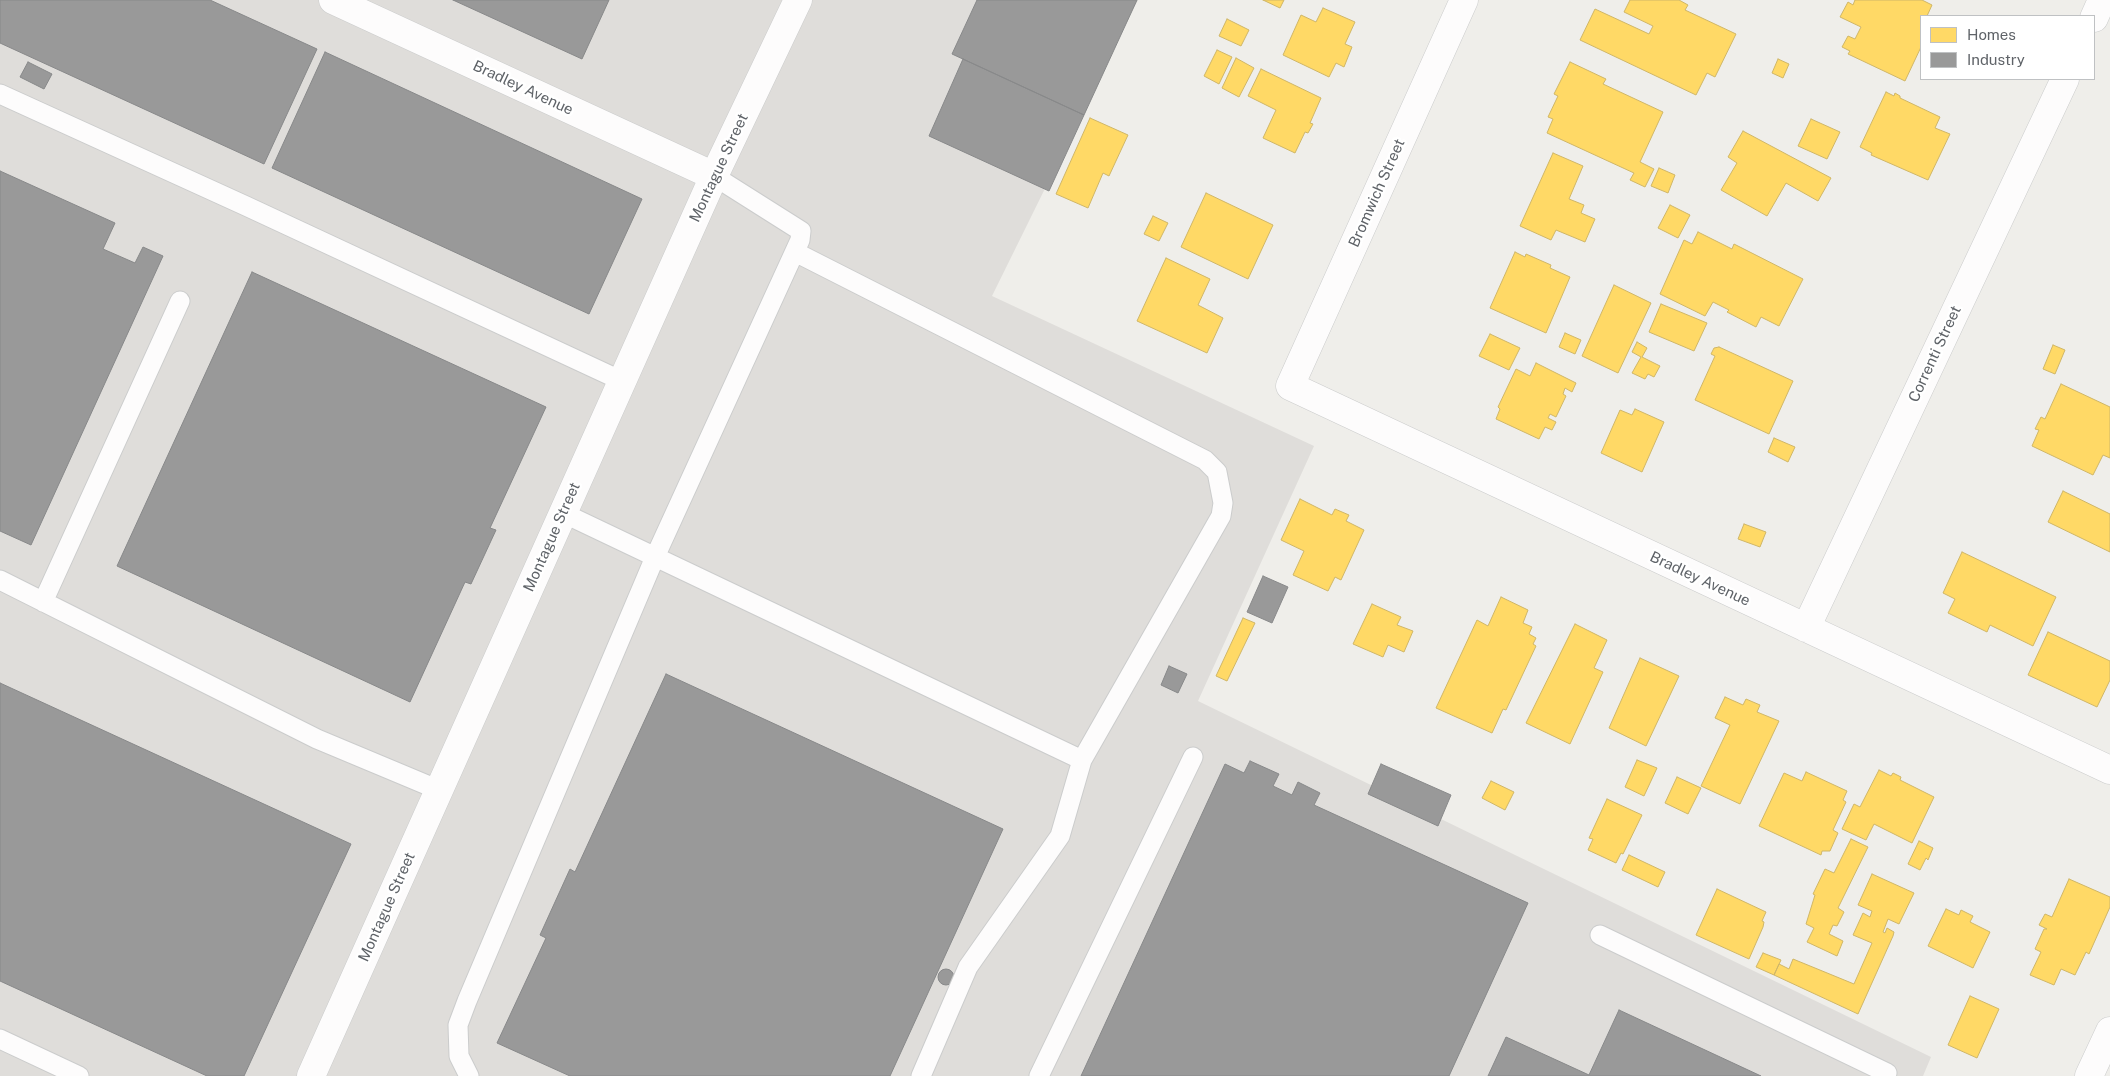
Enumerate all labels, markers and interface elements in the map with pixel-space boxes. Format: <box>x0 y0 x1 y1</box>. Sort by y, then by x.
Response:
legend <box>1920 15 2095 80</box>
text: Homes <box>1967 26 2016 43</box>
text: Industry <box>1967 51 2025 68</box>
street label: Bradley Avenue <box>470 57 576 119</box>
street label: Montague Street <box>686 111 752 225</box>
street label: Bromwich Street <box>1345 136 1409 250</box>
street label: Correnti Street <box>1905 303 1965 405</box>
street label: Montague Street <box>520 480 584 594</box>
street label: Bradley Avenue <box>1647 548 1753 610</box>
street label: Montague Street <box>355 850 419 964</box>

